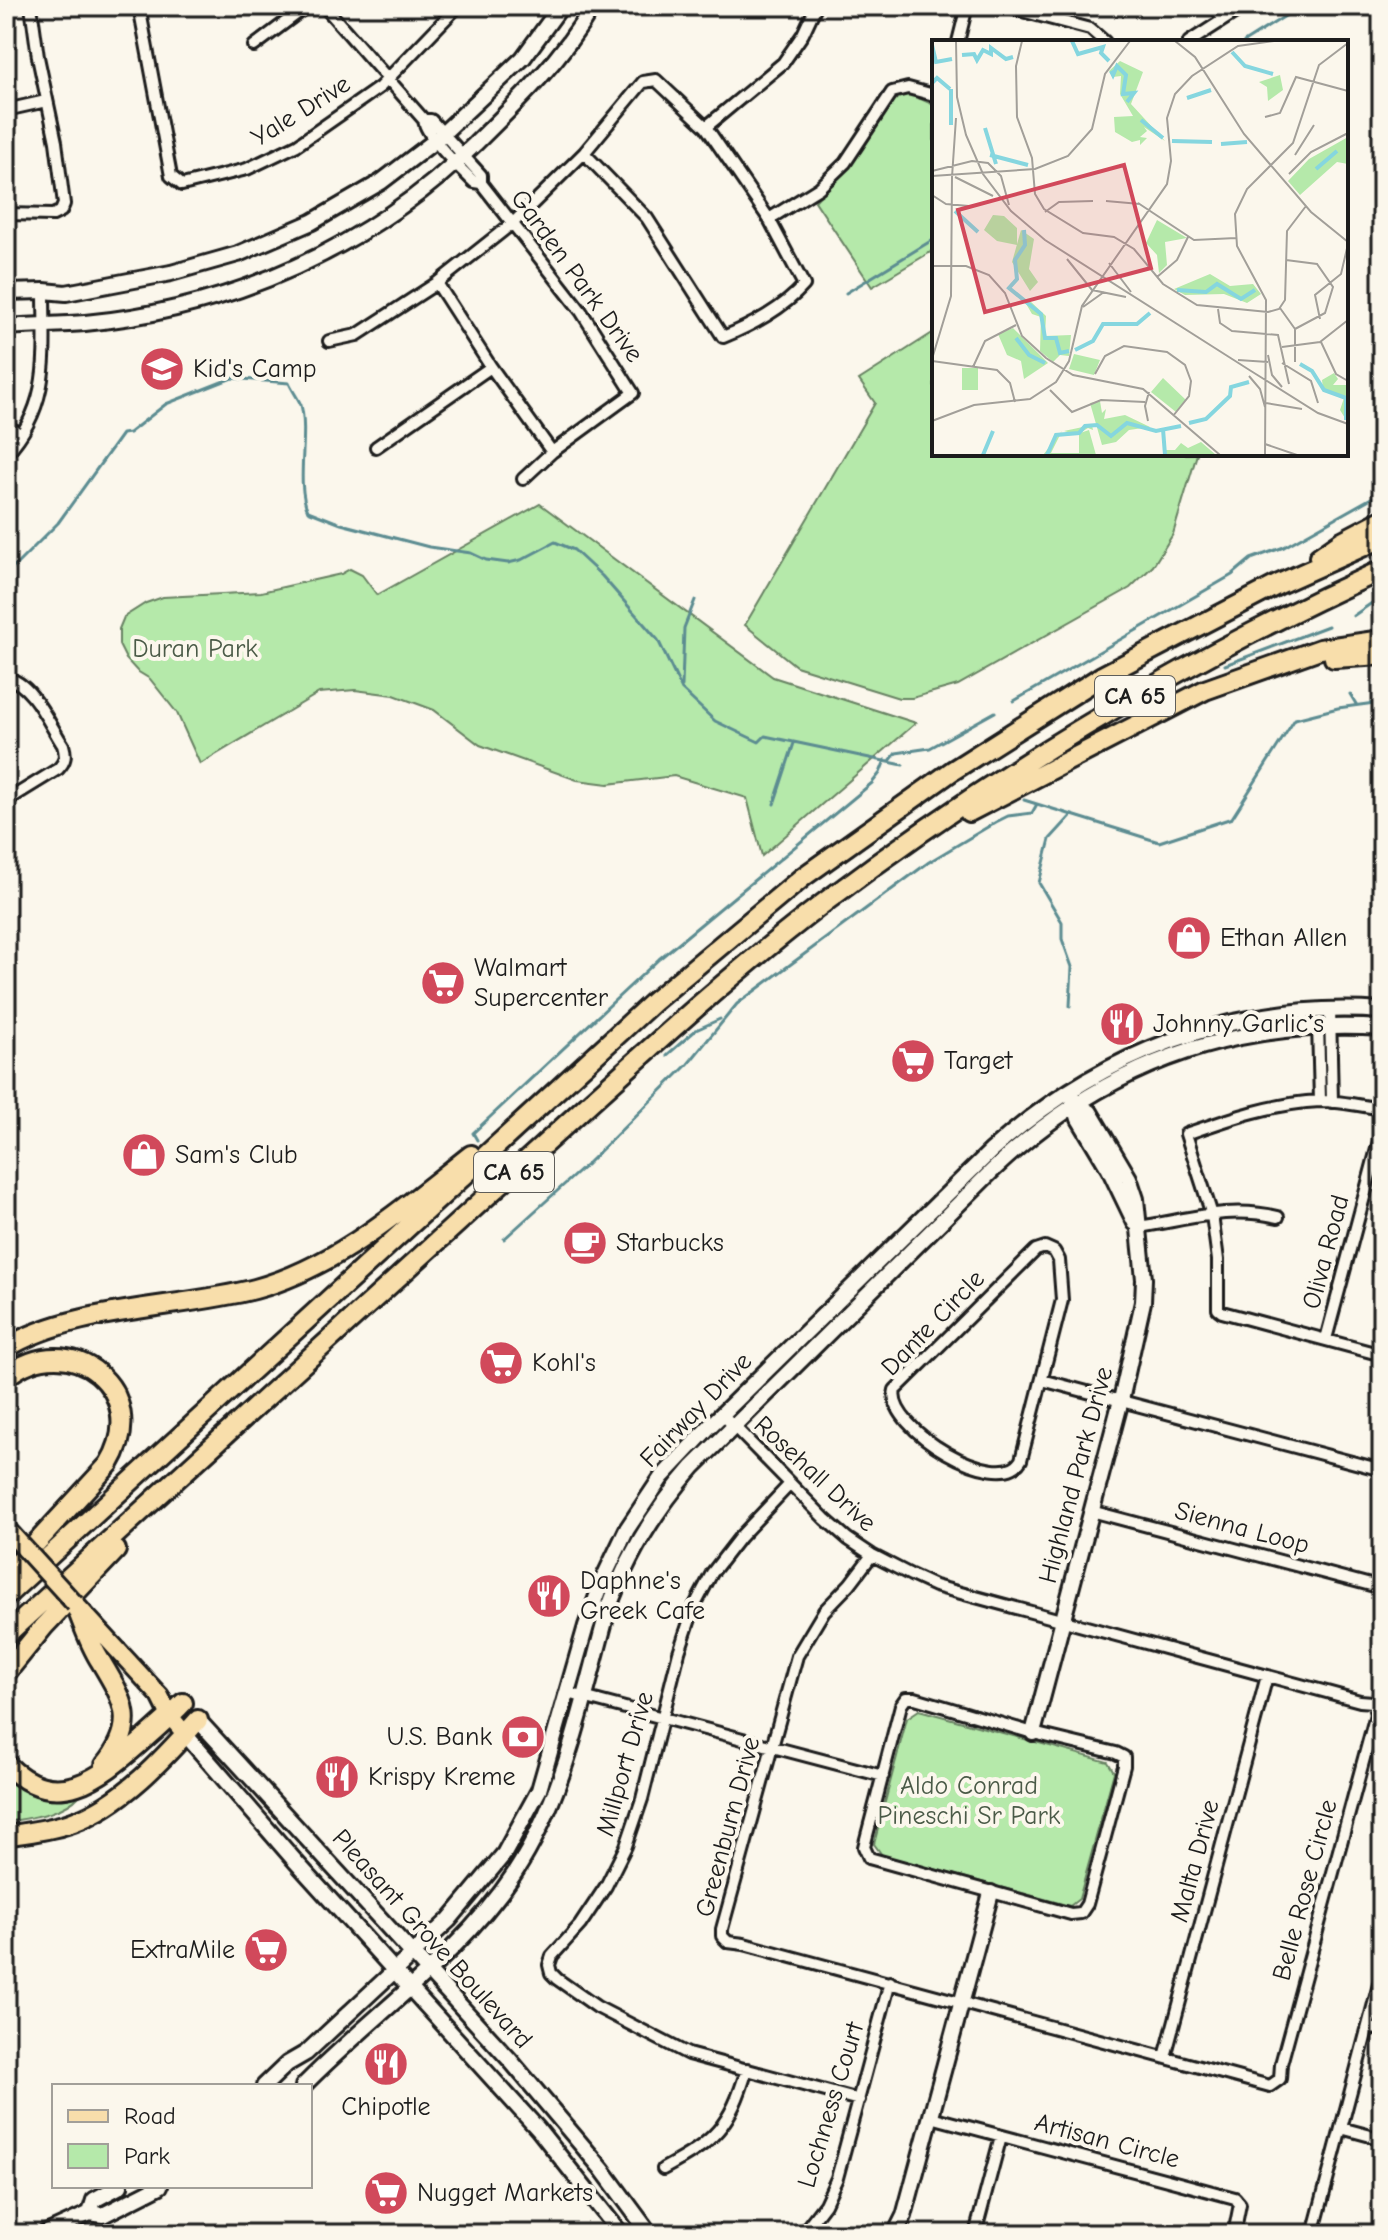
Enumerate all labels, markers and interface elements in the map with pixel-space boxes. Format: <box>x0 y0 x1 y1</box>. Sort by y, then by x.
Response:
inset map <box>932 40 1348 456</box>
street label: Yale Drive <box>246 69 356 153</box>
street label: Garden Park Drive <box>504 184 650 368</box>
school or university icon: Kid's Camp <box>138 345 186 393</box>
place label: Kid's Camp <box>193 354 317 384</box>
park label: Duran Park <box>132 634 258 664</box>
road number: CA 65 <box>1095 676 1175 716</box>
shop icon: Ethan Allen <box>1165 914 1213 962</box>
place label: Ethan Allen <box>1220 923 1347 953</box>
place label: Walmart Supercenter <box>474 953 609 1013</box>
supermarket icon: Walmart Supercenter <box>419 959 467 1007</box>
restaurant icon: Johnny Garlic's <box>1098 1000 1146 1048</box>
place label: Johnny Garlic's <box>1153 1009 1324 1039</box>
supermarket icon: Target <box>889 1037 937 1085</box>
place label: Target <box>944 1046 1014 1076</box>
shop icon: Sam's Club <box>120 1131 168 1179</box>
place label: Sam's Club <box>175 1140 298 1170</box>
road number: CA 65 <box>474 1152 554 1192</box>
street label: Oliva Road <box>1296 1192 1356 1312</box>
cafe icon: Starbucks <box>561 1219 609 1267</box>
place label: Starbucks <box>616 1228 724 1258</box>
street label: Dante Circle <box>875 1264 991 1382</box>
supermarket icon: Kohl's <box>477 1339 525 1387</box>
street label: Fairway Drive <box>634 1346 758 1474</box>
place label: Kohl's <box>532 1348 596 1378</box>
street label: Highland Park Drive <box>1033 1364 1119 1586</box>
street label: Rosehall Drive <box>748 1410 882 1538</box>
street label: Sienna Loop <box>1171 1496 1313 1560</box>
place label: Daphne's Greek Cafe <box>580 1566 705 1626</box>
restaurant icon: Daphne's Greek Cafe <box>525 1572 573 1620</box>
street label: Millport Drive <box>590 1688 660 1840</box>
bank icon: U.S. Bank <box>499 1713 547 1761</box>
place label: U.S. Bank <box>387 1722 492 1752</box>
street label: Greenburn Drive <box>690 1734 766 1920</box>
restaurant icon: Krispy Kreme <box>313 1753 361 1801</box>
place label: Krispy Kreme <box>368 1762 516 1792</box>
park label: Aldo Conrad Pineschi Sr Park <box>878 1771 1061 1831</box>
street label: Malta Drive <box>1164 1796 1226 1926</box>
street label: Belle Rose Circle <box>1266 1796 1344 1984</box>
street label: Pleasant Grove Boulevard <box>326 1823 538 2055</box>
supermarket icon: ExtraMile <box>242 1926 290 1974</box>
place label: ExtraMile <box>130 1935 235 1965</box>
street label: Lochness Court <box>792 2017 871 2191</box>
restaurant icon: Chipotle <box>362 2040 410 2088</box>
legend <box>52 2084 312 2188</box>
place label: Chipotle <box>341 2092 431 2122</box>
text: Road <box>124 2102 176 2130</box>
street label: Artisan Circle <box>1031 2107 1183 2175</box>
text: Park <box>124 2142 170 2170</box>
supermarket icon: Nugget Markets <box>362 2169 410 2217</box>
place label: Nugget Markets <box>417 2178 593 2208</box>

